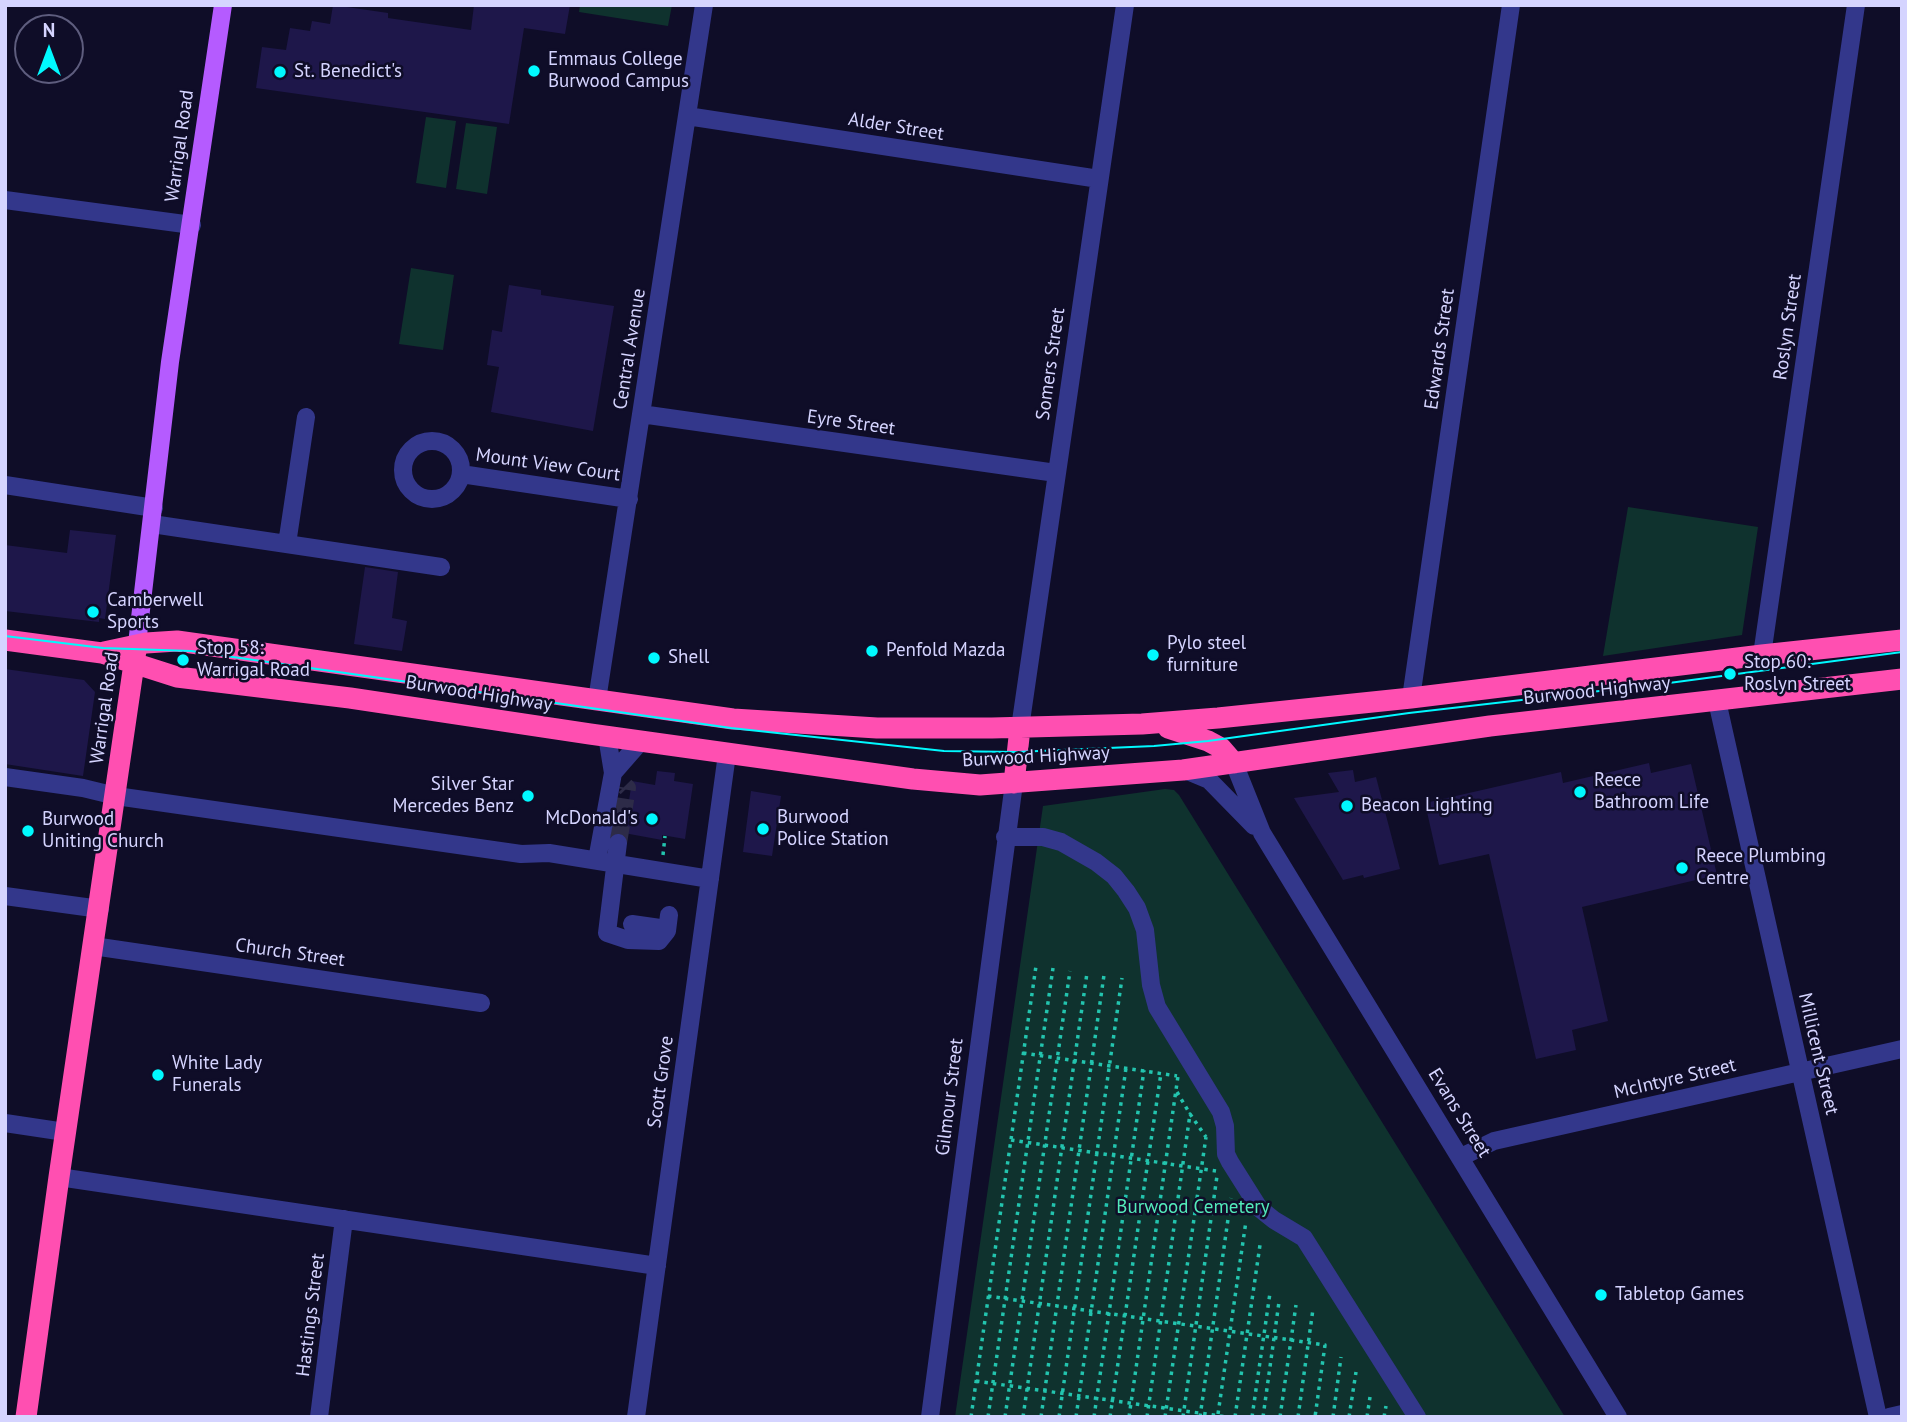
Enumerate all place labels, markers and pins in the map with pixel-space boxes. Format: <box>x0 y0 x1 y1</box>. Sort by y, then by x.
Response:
place label: Emmaus College Burwood Campus <box>548 49 689 93</box>
place label: St. Benedict's <box>294 61 402 83</box>
marker: Emmaus College Burwood Campus <box>526 63 542 79</box>
marker: St. Benedict's <box>272 64 288 80</box>
place label: Camberwell Sports <box>107 590 203 634</box>
marker: Camberwell Sports <box>85 604 101 620</box>
place label: Pylo steel furniture <box>1167 633 1246 677</box>
place label: Stop 58: Warrigal Road <box>197 638 310 682</box>
place label: Penfold Mazda <box>886 640 1005 662</box>
marker: Penfold Mazda <box>864 643 880 659</box>
place label: Shell <box>668 647 709 669</box>
marker: Pylo steel furniture <box>1145 647 1161 663</box>
marker: Shell <box>646 650 662 666</box>
marker: Stop 58: Warrigal Road <box>175 652 191 668</box>
place label: Stop 60: Roslyn Street <box>1744 652 1851 696</box>
marker: Stop 60: Roslyn Street <box>1722 666 1738 682</box>
place label: Reece Bathroom Life <box>1594 770 1709 814</box>
place label: Silver Star Mercedes Benz <box>392 774 514 818</box>
marker: Reece Bathroom Life <box>1572 784 1588 800</box>
marker: Silver Star Mercedes Benz <box>520 788 536 804</box>
place label: Beacon Lighting <box>1361 795 1493 817</box>
marker: Beacon Lighting <box>1339 798 1355 814</box>
place label: Burwood Police Station <box>777 807 889 851</box>
place label: McDonald's <box>545 808 638 830</box>
place label: Burwood Uniting Church <box>42 809 164 853</box>
marker: McDonald's <box>644 811 660 827</box>
marker: Burwood Police Station <box>755 821 771 837</box>
marker: Burwood Uniting Church <box>20 823 36 839</box>
place label: Reece Plumbing Centre <box>1696 846 1826 890</box>
marker: Reece Plumbing Centre <box>1674 860 1690 876</box>
place label: White Lady Funerals <box>172 1053 262 1097</box>
marker: White Lady Funerals <box>150 1067 166 1083</box>
place label: Tabletop Games <box>1615 1284 1744 1306</box>
marker: Tabletop Games <box>1593 1287 1609 1303</box>

